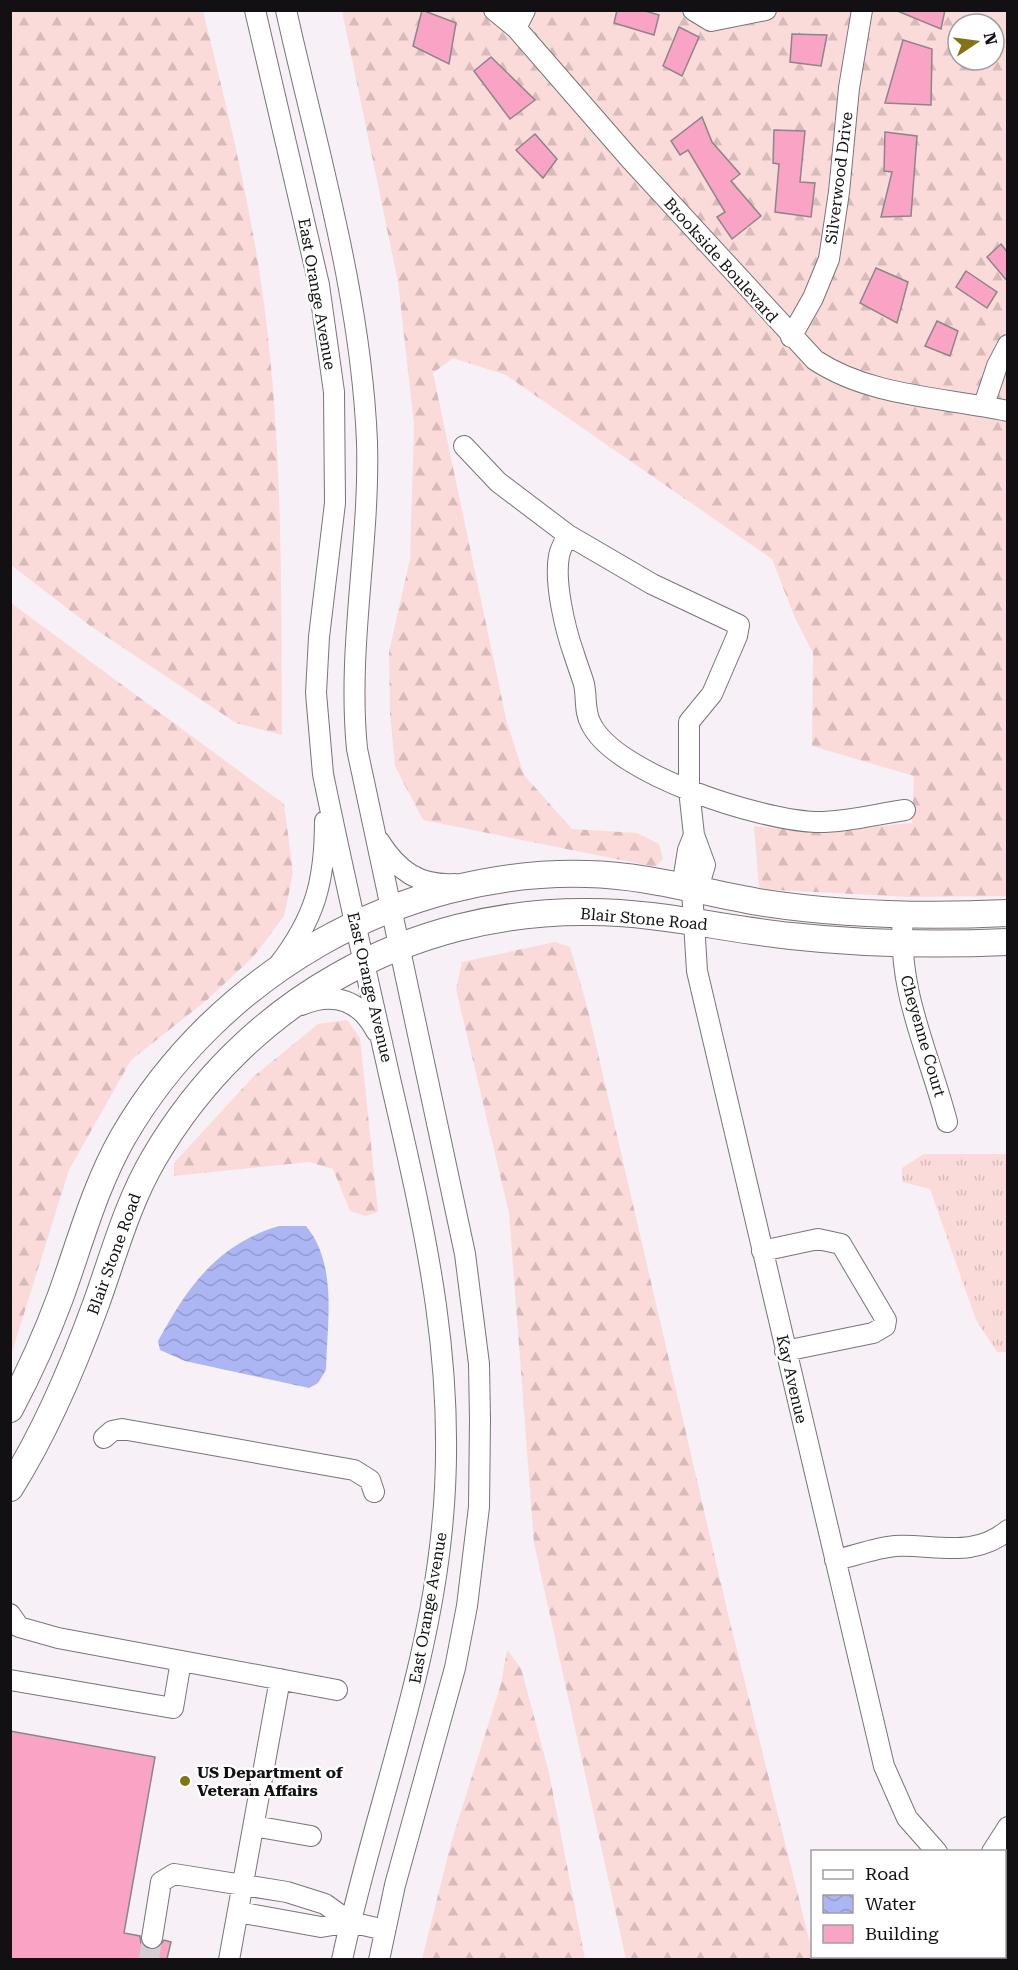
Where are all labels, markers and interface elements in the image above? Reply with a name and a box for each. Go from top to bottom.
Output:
north arrow [946,12,1006,72]
text: N [979,31,1001,47]
street label: Silverwood Drive [821,110,857,245]
street label: Brookside Boulevard [660,194,782,326]
street label: East Orange Avenue [294,217,340,371]
street label: Blair Stone Road [579,904,709,934]
street label: East Orange Avenue [343,910,397,1064]
street label: Cheyenne Court [897,973,950,1099]
street label: Blair Stone Road [83,1191,145,1317]
street label: Kay Avenue [773,1333,811,1425]
street label: East Orange Avenue [405,1531,451,1685]
place label: US Department of Veteran Affairs [197,1763,344,1800]
marker: US Department of Veteran Affairs [178,1774,192,1788]
legend [811,1850,1006,1958]
text: Road [865,1863,910,1884]
text: Water [865,1893,916,1914]
text: Building [865,1923,939,1944]

